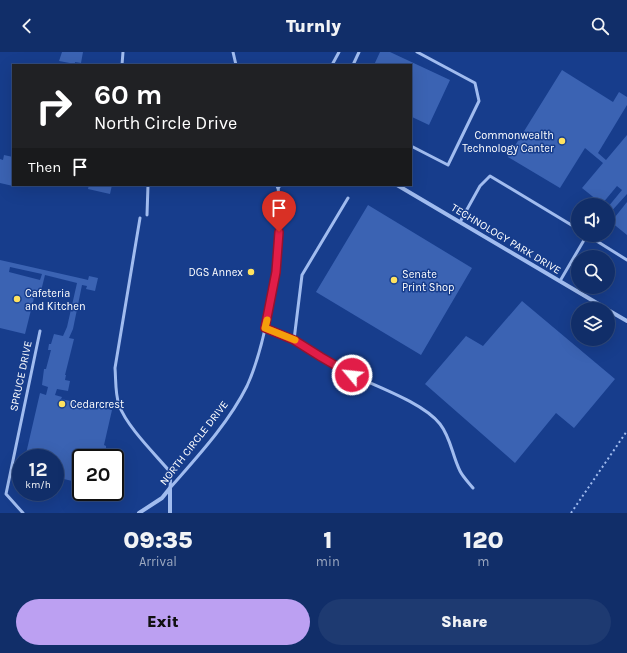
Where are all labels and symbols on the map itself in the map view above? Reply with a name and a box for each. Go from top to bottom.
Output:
place label: Commonwealth Technology Canter [462,129,554,155]
marker: Commonwealth Technology Canter [557,136,567,146]
pin [262,191,296,232]
street label: TECHNOLOGY PARK DRIVE [449,201,563,277]
place label: DGS Annex [189,266,243,279]
marker: DGS Annex [246,267,256,277]
place label: Senate Print Shop [402,268,454,294]
marker: Senate Print Shop [389,275,399,285]
place label: Cafeteria and Kitchen [25,287,86,313]
marker: Cafeteria and Kitchen [12,294,22,304]
street label: SPRUCE DRIVE [7,340,35,412]
position arrow [331,354,373,396]
place label: Cedarcrest [70,398,124,411]
street label: NORTH CIRCLE DRIVE [157,398,231,488]
marker: Cedarcrest [57,399,67,409]
speed limit sign: 20 [72,449,124,501]

